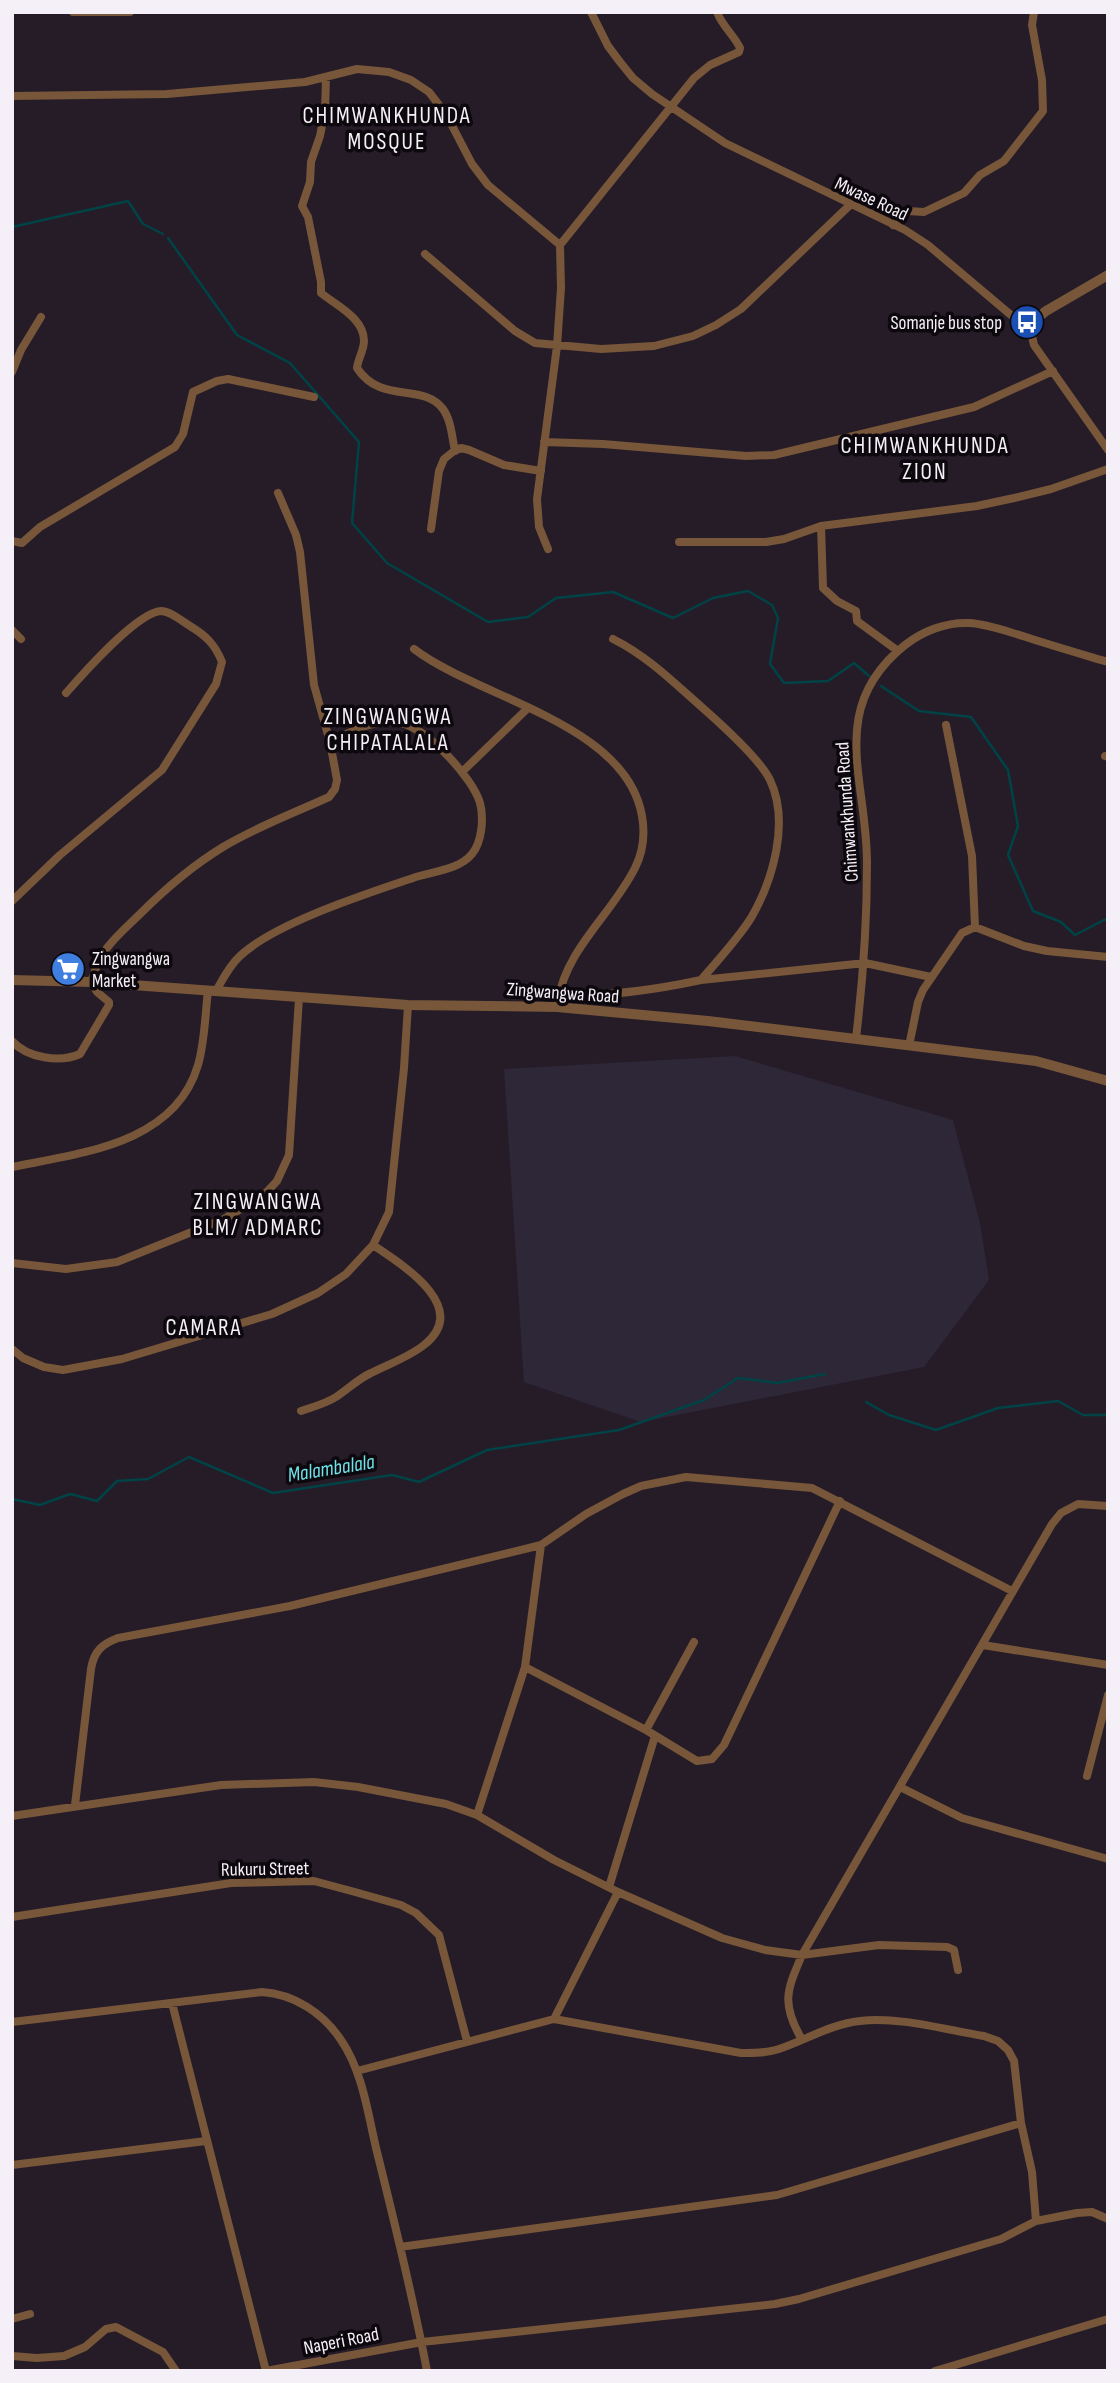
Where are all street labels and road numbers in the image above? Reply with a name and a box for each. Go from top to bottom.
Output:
street label: Mwase Road [831,172,912,226]
street label: Chimwankhunda Road [831,741,864,883]
street label: Zingwangwa Road [506,978,620,1009]
street label: Rukuru Street [221,1857,310,1882]
street label: Naperi Road [302,2323,381,2360]

